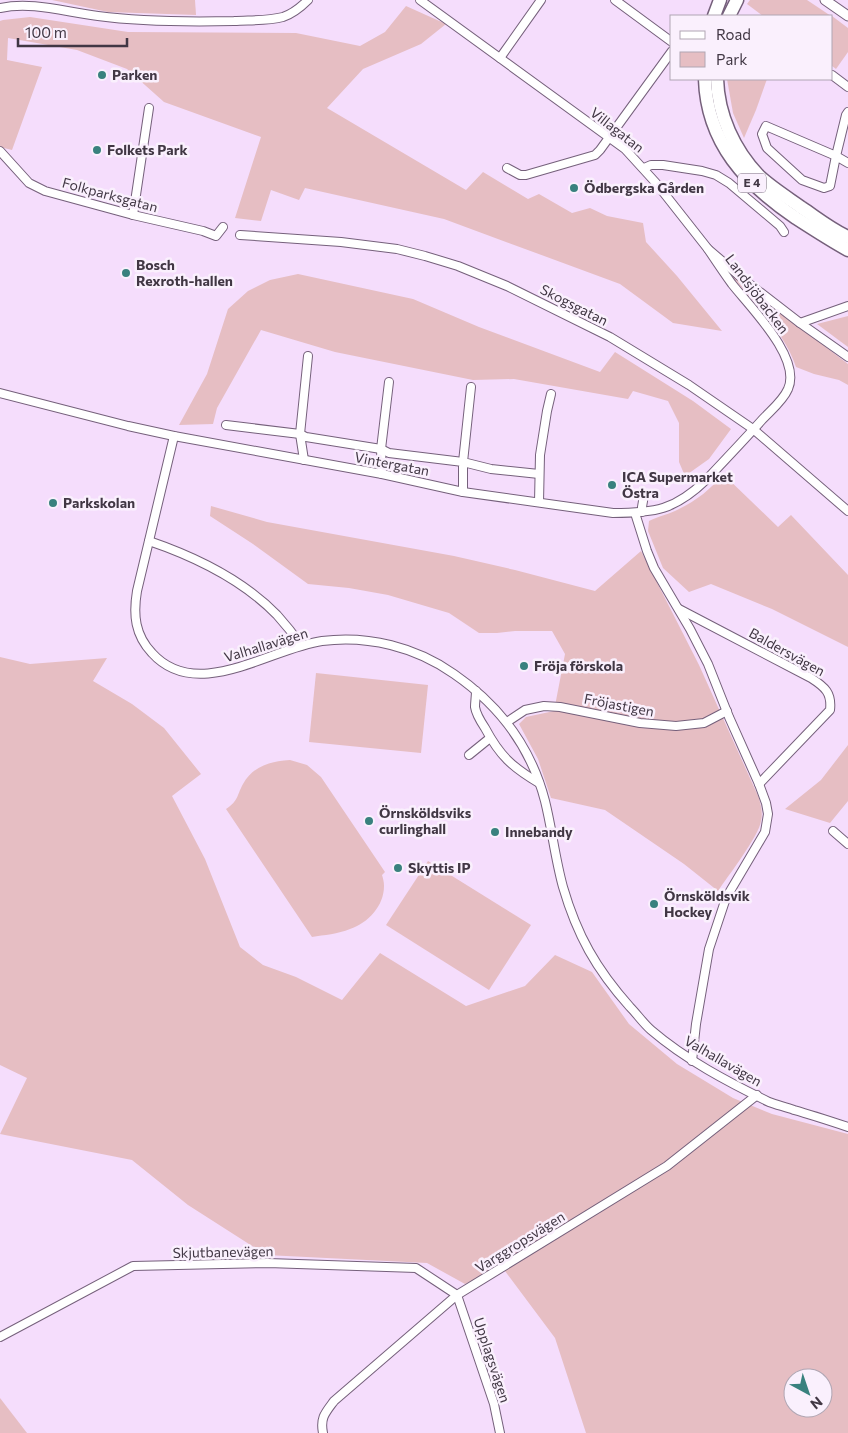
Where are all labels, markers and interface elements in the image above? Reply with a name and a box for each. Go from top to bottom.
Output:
scale bar [18,15,126,47]
legend [670,15,833,80]
text: 100 m [25,23,67,41]
text: Road [716,25,751,43]
text: Park [716,50,747,68]
place label: Parken [112,66,157,83]
marker: Parken [96,69,108,81]
street label: Villagatan [587,103,648,156]
place label: Folkets Park [107,141,187,158]
marker: Folkets Park [91,144,103,156]
street label: Folkparksgatan [60,174,160,215]
road number: E 4 [738,174,766,192]
place label: Ödbergska Gården [584,179,704,196]
marker: Ödbergska Gården [568,182,580,194]
street label: Landsjöbacken [722,251,793,337]
place label: Bosch Rexroth-hallen [136,256,233,289]
marker: Bosch Rexroth-hallen [120,267,132,279]
street label: Skogsgatan [538,280,611,329]
street label: Vintergatan [353,448,431,479]
place label: ICA Supermarket Östra [622,468,733,501]
marker: ICA Supermarket Östra [606,479,618,491]
place label: Parkskolan [63,494,135,511]
marker: Parkskolan [47,497,59,509]
street label: Valhallavägen [222,624,310,665]
street label: Baldersvägen [746,624,828,679]
place label: Fröja förskola [534,657,623,674]
marker: Fröja förskola [518,660,530,672]
street label: Fröjastigen [583,689,656,720]
place label: Örnsköldsviks curlinghall [379,804,472,837]
marker: Örnsköldsviks curlinghall [363,815,375,827]
place label: Innebandy [505,823,573,840]
marker: Innebandy [489,826,501,838]
place label: Skyttis IP [408,859,471,876]
marker: Skyttis IP [392,862,404,874]
place label: Örnsköldsvik Hockey [664,887,750,920]
marker: Örnsköldsvik Hockey [648,898,660,910]
street label: Valhallavägen [682,1032,765,1090]
street label: Varggropsvägen [472,1207,568,1276]
street label: Skjutbanevägen [172,1242,274,1261]
street label: Upplagsvägen [471,1315,514,1405]
north arrow [783,1368,833,1418]
text: N [807,1393,826,1413]

